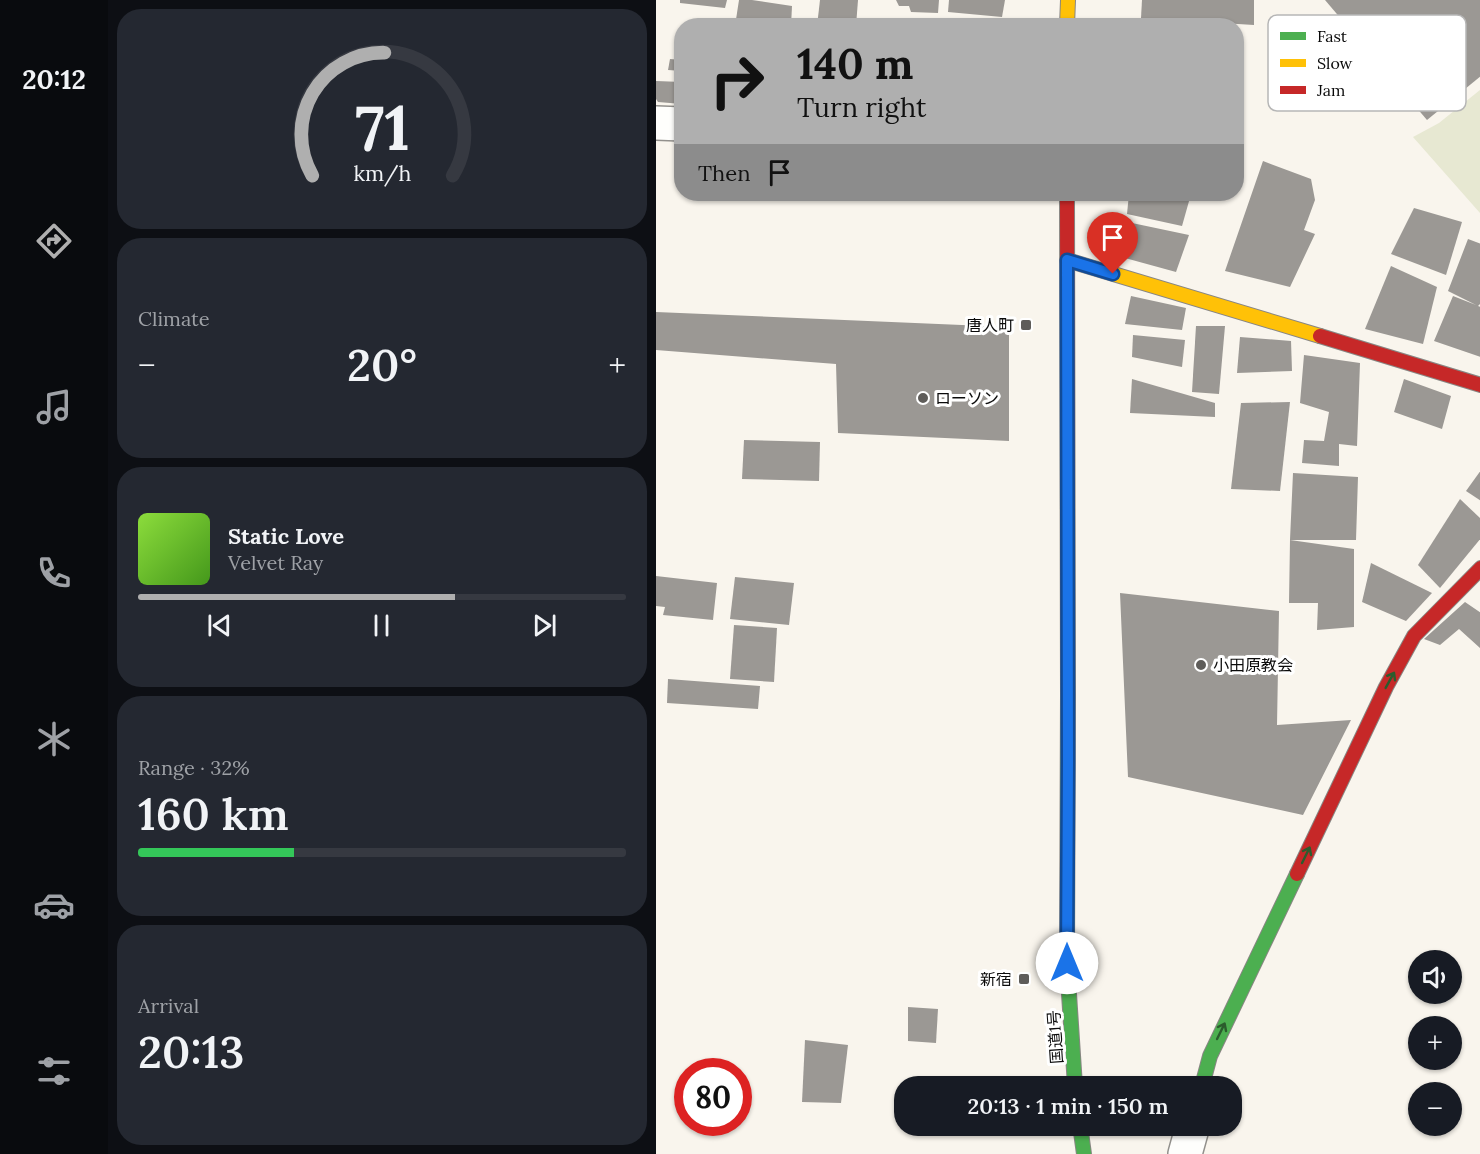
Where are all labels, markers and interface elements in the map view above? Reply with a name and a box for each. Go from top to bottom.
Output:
legend [1268,15,1466,111]
text: Fast [1317,26,1348,46]
text: 140 m [797,37,913,91]
icon: right [698,42,776,120]
text: Slow [1317,53,1353,73]
text: 20:12 [22,62,86,96]
text: Jam [1316,80,1345,100]
text: 71 [355,87,409,167]
text: Turn right [797,90,926,124]
icon: arrive [763,156,796,189]
text: km/h [353,159,411,187]
text: Then [698,159,751,187]
pin [1087,212,1138,274]
icon: directions [33,220,75,262]
icon: arrive [1096,221,1129,254]
text: Climate [138,306,210,331]
place label: 唐人町 [966,315,1014,335]
marker: 唐人町 [1019,318,1033,332]
text: 20° [347,336,417,393]
text: − [138,344,156,386]
text: + [608,344,626,386]
icon: music [33,386,75,428]
place label: ローソン [935,388,999,408]
marker: ローソン [916,391,930,405]
text: Static Love [228,522,344,550]
text: Velvet Ray [228,550,323,575]
icon: phone [33,552,75,594]
icon: previous [203,609,236,642]
icon: pause [365,609,398,642]
icon: next [528,609,561,642]
place label: 小田原教会 [1213,655,1293,675]
marker: 小田原教会 [1194,658,1208,672]
one-way arrow [1385,671,1396,689]
icon: climate [33,718,75,760]
text: Range · 32% [138,755,250,780]
text: 160 km [138,785,289,842]
one-way arrow [1300,847,1312,865]
icon: car [33,884,75,926]
position arrow [1035,931,1099,995]
map controls [1408,950,1462,1136]
button: sound [1408,950,1462,1004]
place label: 新宿 [980,969,1012,989]
marker: 新宿 [1017,972,1031,986]
text: Arrival [138,993,199,1018]
street label: 国道1号 [1043,1009,1067,1065]
button: + [1408,1016,1462,1070]
text: 20:13 [138,1023,244,1080]
one-way arrow [1216,1023,1228,1041]
icon: filters [33,1050,75,1092]
speed limit sign: 80 [674,1058,752,1136]
button: − [1408,1082,1462,1136]
text: 20:13 · 1 min · 150 m [968,1092,1168,1120]

